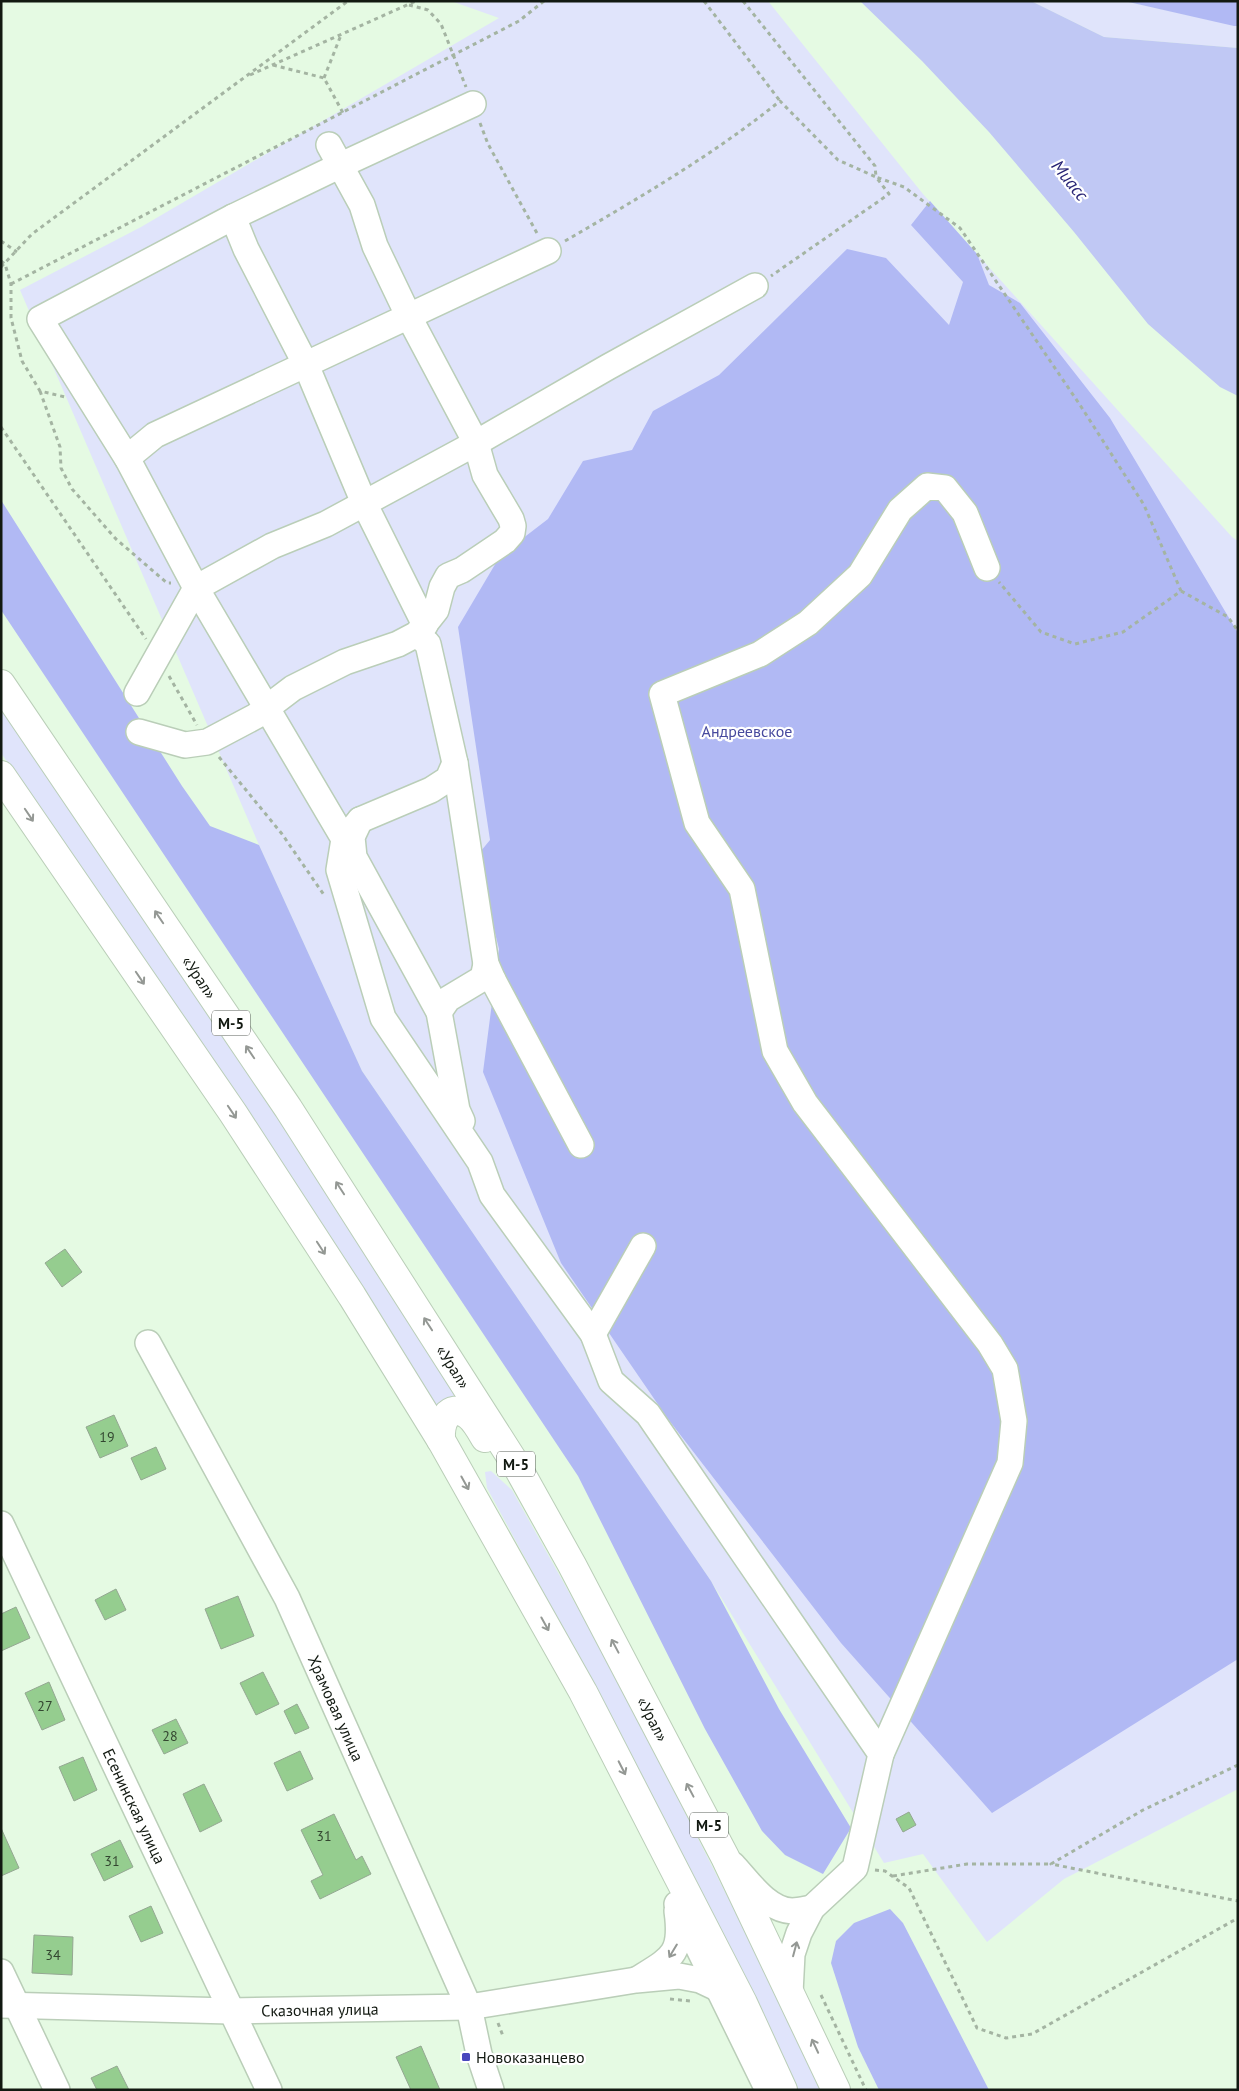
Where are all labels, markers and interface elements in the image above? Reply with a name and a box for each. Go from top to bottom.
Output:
water label: Миасс [1047,155,1094,206]
park label: Андреевское [702,721,792,741]
one-way arrow [24,808,34,822]
one-way arrow [154,911,164,925]
street label: «Урал» [178,952,221,1003]
one-way arrow [135,971,145,985]
road number: М-5 [212,1010,250,1036]
one-way arrow [245,1045,255,1059]
one-way arrow [227,1105,237,1119]
one-way arrow [334,1181,344,1195]
one-way arrow [316,1241,326,1255]
one-way arrow [422,1318,432,1332]
street label: «Урал» [432,1341,475,1393]
house number: 19 [99,1428,115,1446]
road number: М-5 [497,1452,535,1476]
one-way arrow [461,1475,471,1489]
one-way arrow [540,1617,550,1632]
one-way arrow [610,1638,620,1653]
street label: Храмовая улица [304,1652,368,1764]
street label: «Урал» [633,1693,673,1745]
house number: 27 [37,1697,53,1715]
house number: 28 [162,1727,178,1745]
street label: Есенинская улица [99,1745,170,1867]
one-way arrow [617,1760,627,1775]
one-way arrow [685,1782,695,1797]
road number: М-5 [690,1812,728,1838]
house number: 31 [316,1827,332,1845]
house number: 31 [104,1852,120,1870]
one-way arrow [790,1941,800,1957]
one-way arrow [668,1943,678,1957]
house number: 34 [45,1946,61,1964]
street label: Сказочная улица [261,1999,379,2020]
one-way arrow [810,2039,819,2054]
place label: Новоказанцево [476,2047,585,2067]
marker: Новоказанцево [460,2051,472,2063]

